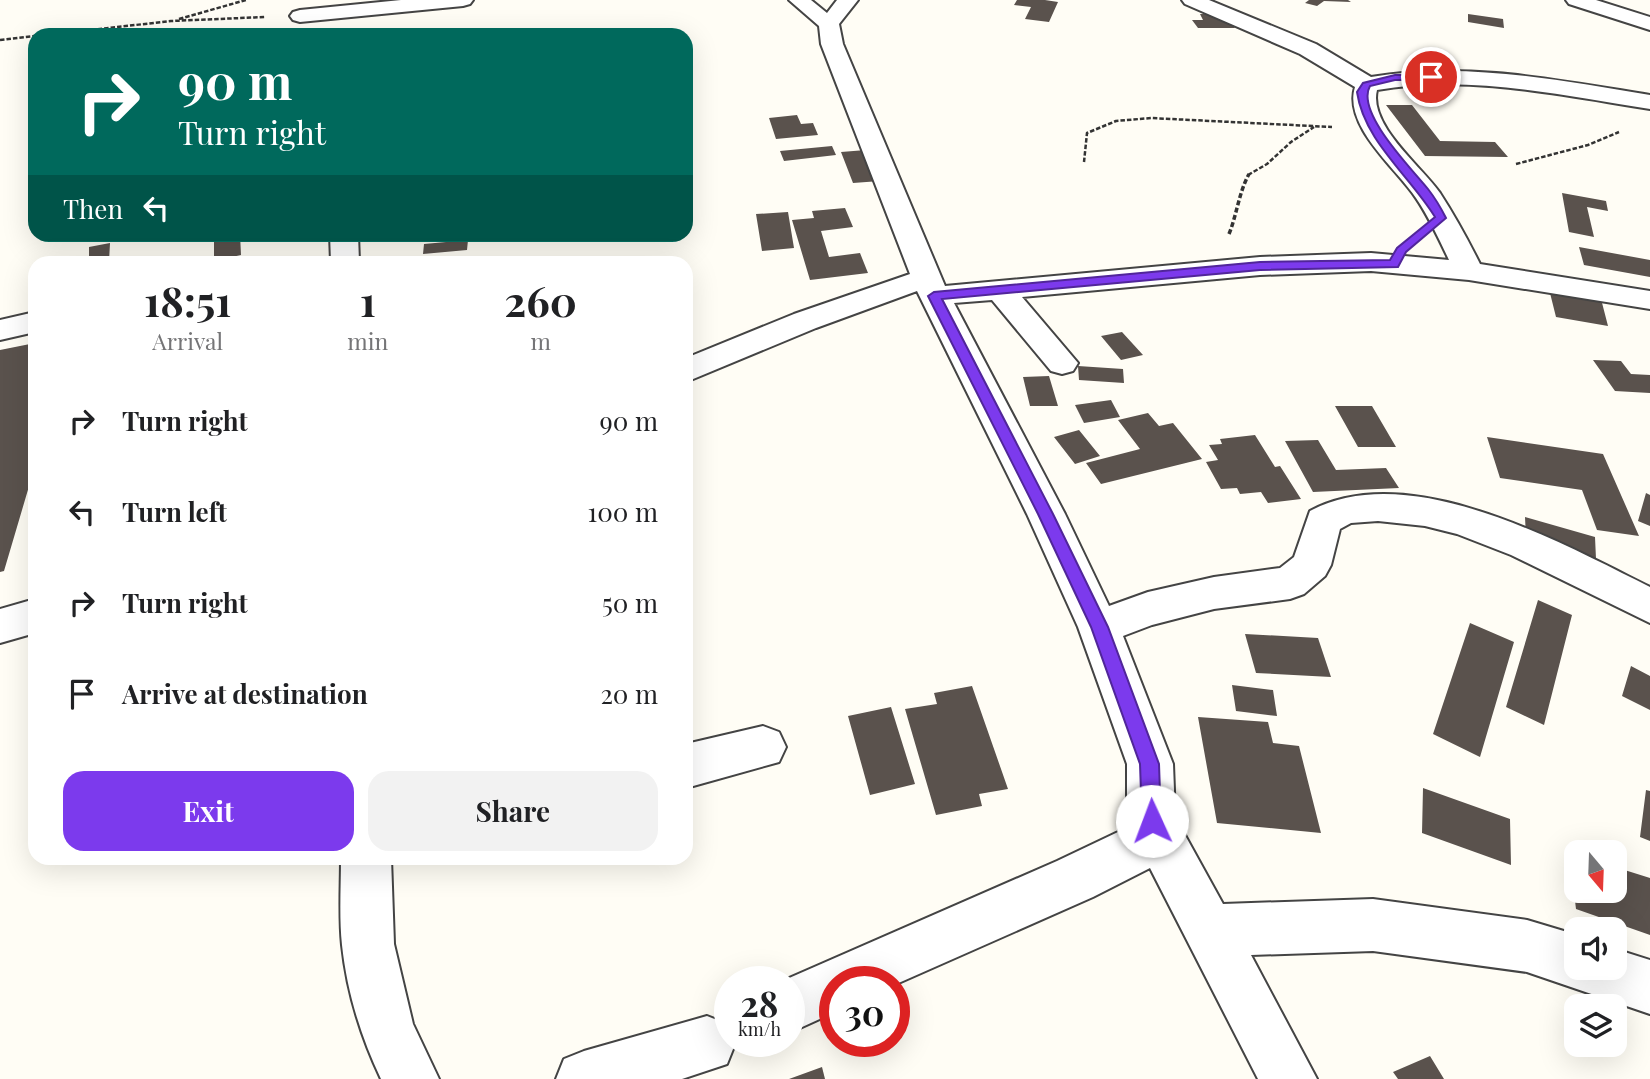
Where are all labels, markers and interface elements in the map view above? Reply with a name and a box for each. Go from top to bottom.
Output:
text: 90 m [178,47,292,112]
pin [1401,47,1461,107]
icon: right [63,56,154,147]
icon: arrive [1412,58,1450,96]
text: Turn right [178,110,326,153]
icon: left [137,189,175,227]
text: Then [63,191,123,226]
text: 18:51 [144,272,231,328]
text: 1 [360,272,376,328]
text: 260 [504,272,577,328]
text: Arrival [152,325,223,356]
text: min [347,325,388,356]
text: m [530,325,551,356]
icon: right [63,402,101,440]
text: Turn right [122,403,248,438]
text: 90 m [600,403,658,438]
icon: left [63,493,101,531]
text: Turn left [122,494,227,529]
text: 100 m [588,494,658,529]
icon: right [63,584,101,622]
text: Turn right [122,585,248,620]
text: 50 m [602,585,658,620]
icon: arrive [63,675,101,713]
text: Arrive at destination [122,676,368,711]
text: 20 m [600,676,658,711]
button: Exit [63,771,354,851]
button: Share [368,771,658,851]
position arrow [1115,784,1189,858]
north arrow [1564,840,1628,903]
map controls [1564,840,1627,1057]
button: sound [1564,917,1627,980]
speed limit sign: 30 [819,966,910,1057]
text: 28 [741,979,778,1026]
button: layers [1564,994,1627,1057]
text: km/h [738,1017,781,1041]

